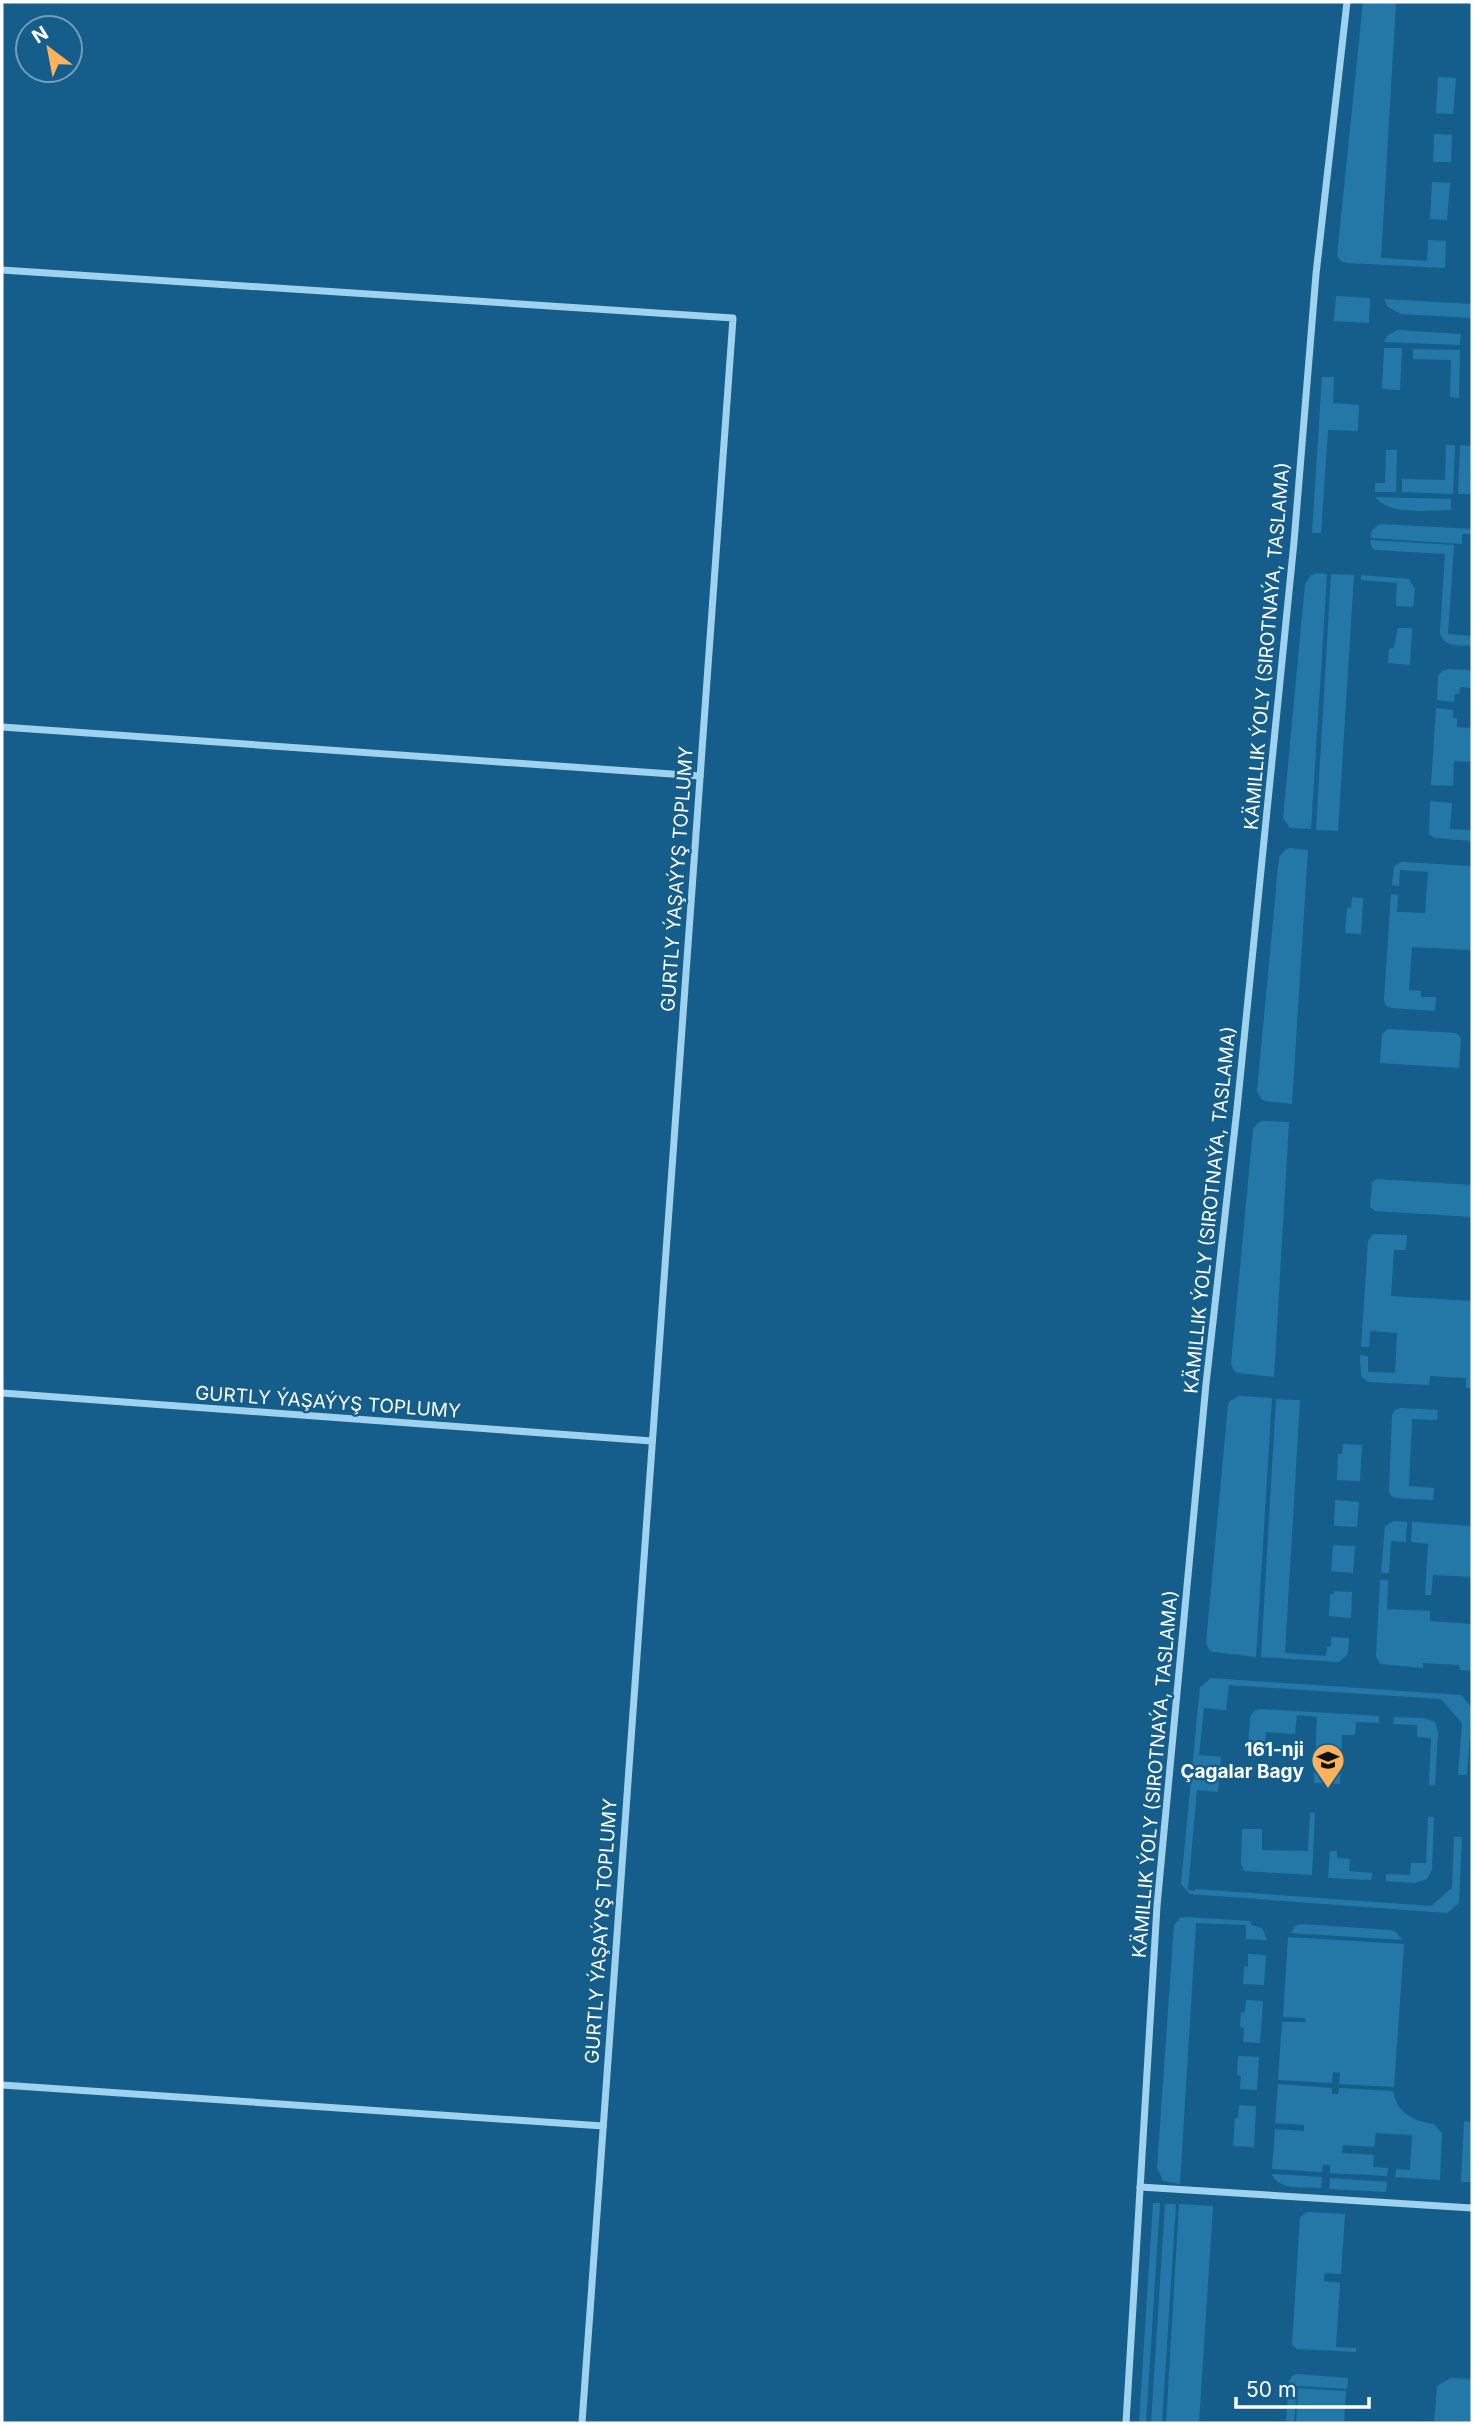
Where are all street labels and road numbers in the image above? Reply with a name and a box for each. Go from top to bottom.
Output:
street label: KÄMILLIK ÝOLY (SIROTNAÝA, TASLAMA) [1238,461,1295,831]
street label: GURTLY ÝAŞAÝYŞ TOPLUMY [655,745,698,1013]
street label: KÄMILLIK ÝOLY (SIROTNAÝA, TASLAMA) [1178,1025,1241,1395]
street label: GURTLY ÝAŞAÝYŞ TOPLUMY [194,1380,462,1423]
street label: KÄMILLIK ÝOLY (SIROTNAÝA, TASLAMA) [1126,1589,1183,1959]
street label: GURTLY ÝAŞAÝYŞ TOPLUMY [579,1797,622,2065]

